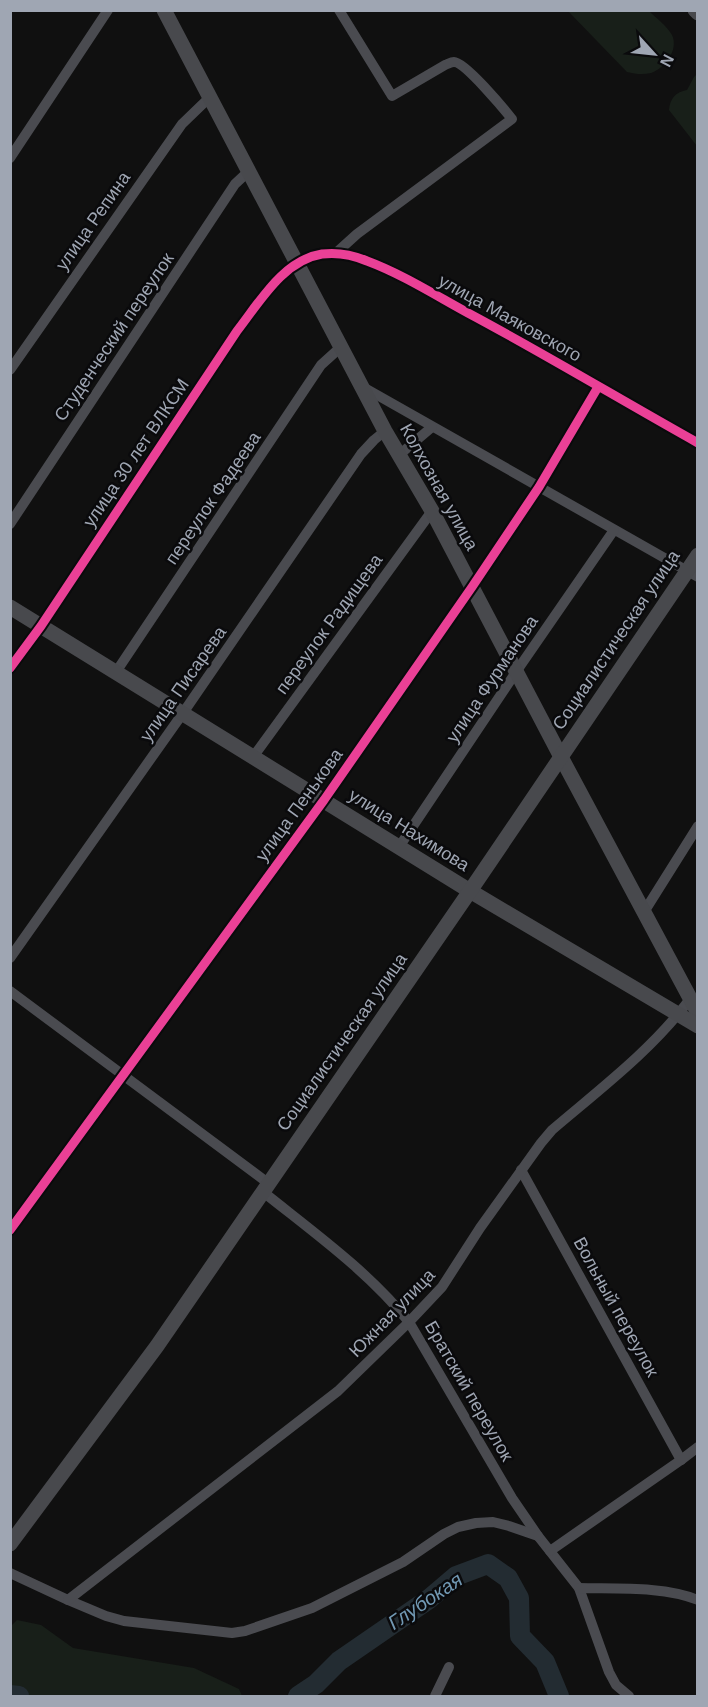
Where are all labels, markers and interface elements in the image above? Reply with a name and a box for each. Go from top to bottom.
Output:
north arrow [624,24,684,84]
text: N [657,52,677,70]
street label: улица Репина [52,167,135,274]
street label: Студенческий переулок [50,249,178,425]
street label: улица Маяковского [435,270,585,366]
street label: улица 30 лет ВЛКСМ [79,375,193,531]
street label: Колхозная улица [396,420,483,555]
street label: переулок Фадеева [161,427,265,568]
street label: Социалистическая улица [548,546,684,734]
street label: переулок Радищева [272,549,387,698]
street label: улица Фурманова [442,611,542,746]
street label: улица Писарева [136,622,231,745]
street label: улица Пенькова [251,744,347,865]
street label: улица Нахимова [345,785,474,876]
street label: Социалистическая улица [273,949,412,1135]
street label: Вольный переулок [569,1234,663,1380]
street label: Южная улица [345,1264,440,1361]
street label: Братский переулок [421,1317,517,1465]
water label: Глубокая [384,1568,467,1634]

